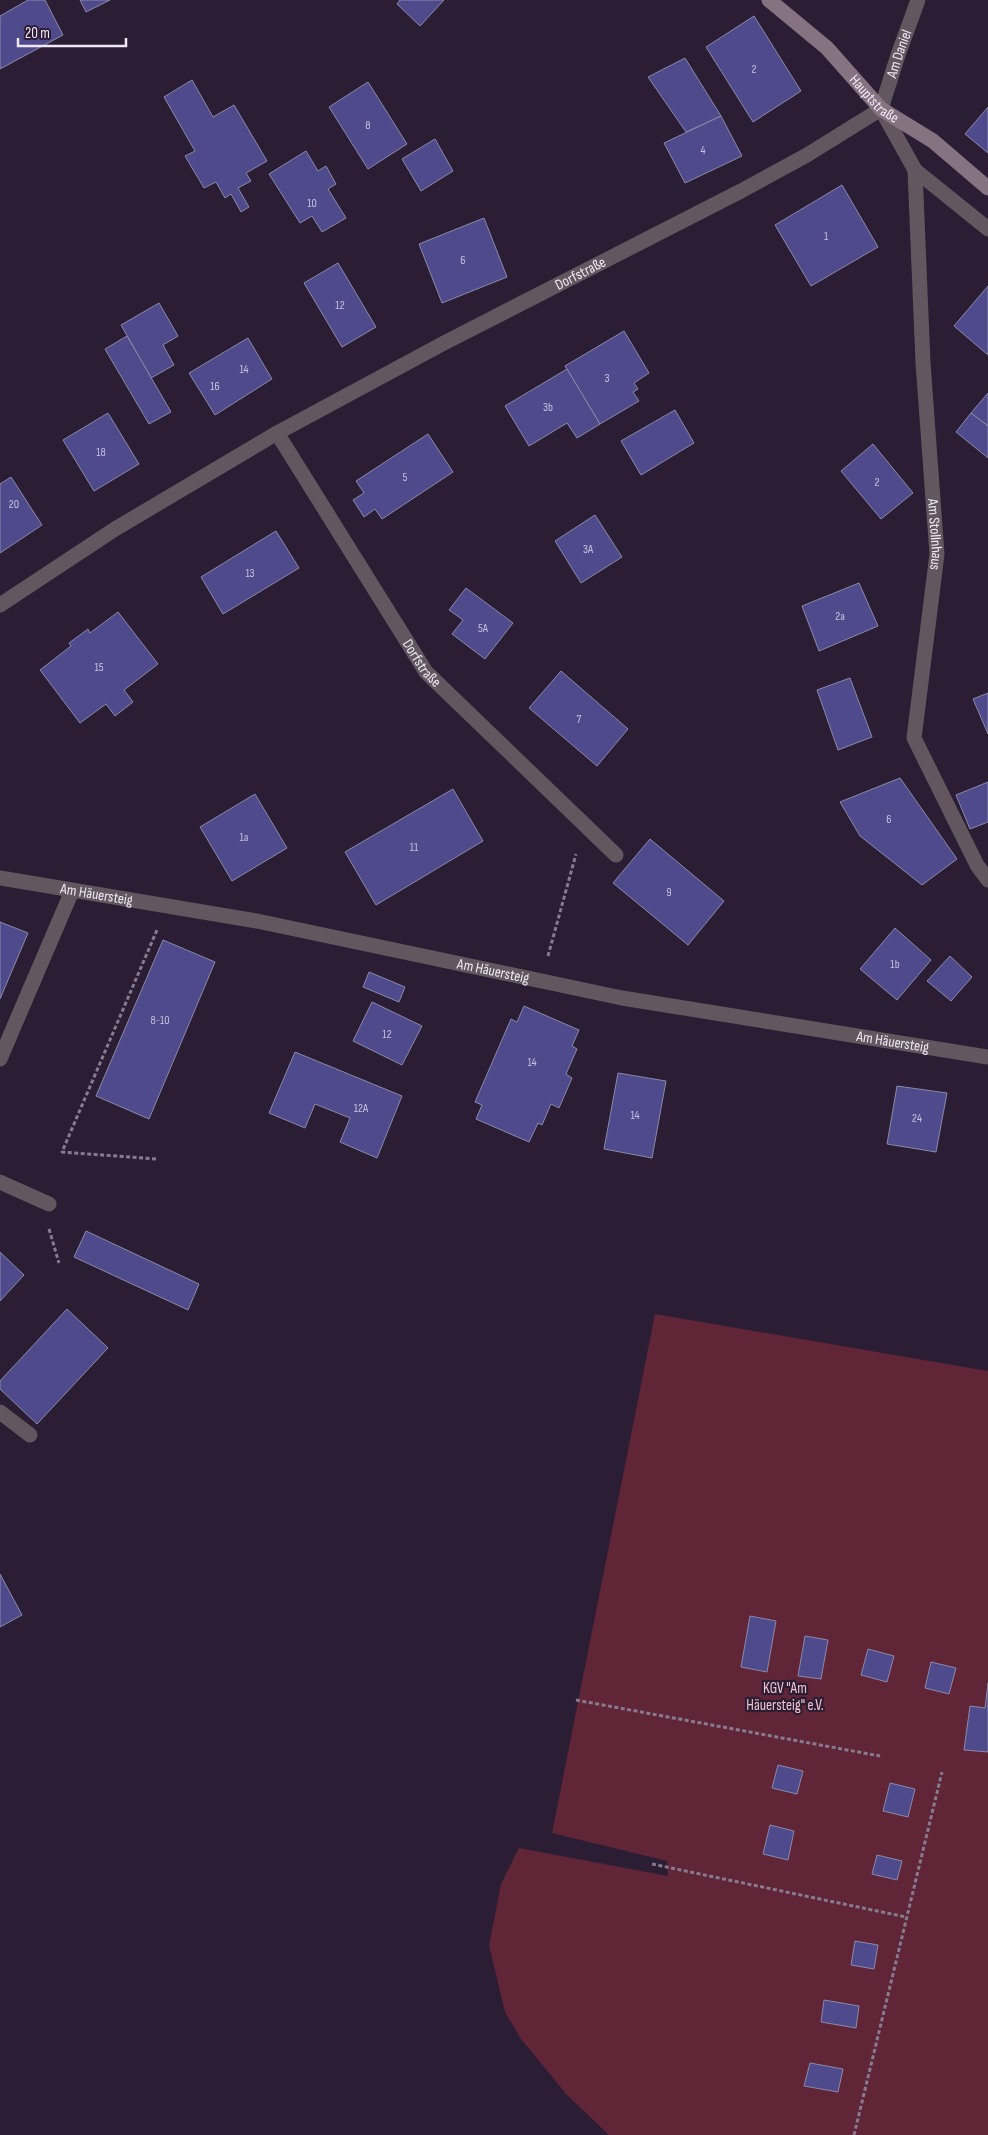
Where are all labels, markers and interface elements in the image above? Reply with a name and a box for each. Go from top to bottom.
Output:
scale bar [18,15,125,47]
text: 20 m [25,24,50,43]
street label: Am Daniel [882,27,916,81]
house number: 2 [752,62,757,77]
street label: Hauptstraße [845,70,903,127]
house number: 8 [365,118,371,133]
house number: 4 [700,143,706,158]
house number: 10 [307,196,317,211]
house number: 1 [824,229,829,244]
street label: Dorfstraße [552,252,609,294]
house number: 6 [460,253,466,268]
house number: 12 [335,298,345,313]
house number: 14 [239,362,249,377]
house number: 3 [604,371,610,386]
house number: 16 [210,379,220,394]
house number: 3b [543,400,553,415]
house number: 18 [96,445,106,460]
house number: 5 [403,470,408,485]
house number: 2 [875,475,880,490]
house number: 20 [9,497,19,512]
street label: Am Stollnhaus [923,497,947,571]
house number: 3A [583,542,594,557]
house number: 13 [245,566,255,581]
house number: 2a [835,609,845,624]
house number: 5A [478,621,489,636]
street label: Dorfstraße [398,636,445,691]
house number: 15 [94,660,104,675]
house number: 7 [577,712,582,727]
house number: 6 [886,812,892,827]
house number: 1a [240,830,249,845]
house number: 11 [410,840,419,855]
street label: Am Häuersteig [58,879,134,910]
house number: 9 [666,885,672,900]
street label: Am Häuersteig [454,954,531,988]
house number: 1b [890,957,900,972]
house number: 8-10 [150,1013,170,1028]
street label: Am Häuersteig [854,1026,931,1057]
house number: 12 [382,1027,392,1042]
house number: 14 [527,1055,537,1070]
house number: 12A [354,1101,369,1116]
house number: 14 [630,1108,640,1123]
house number: 24 [912,1111,922,1126]
park label: KGV "Am Häuersteig" e.V. [746,1679,824,1715]

